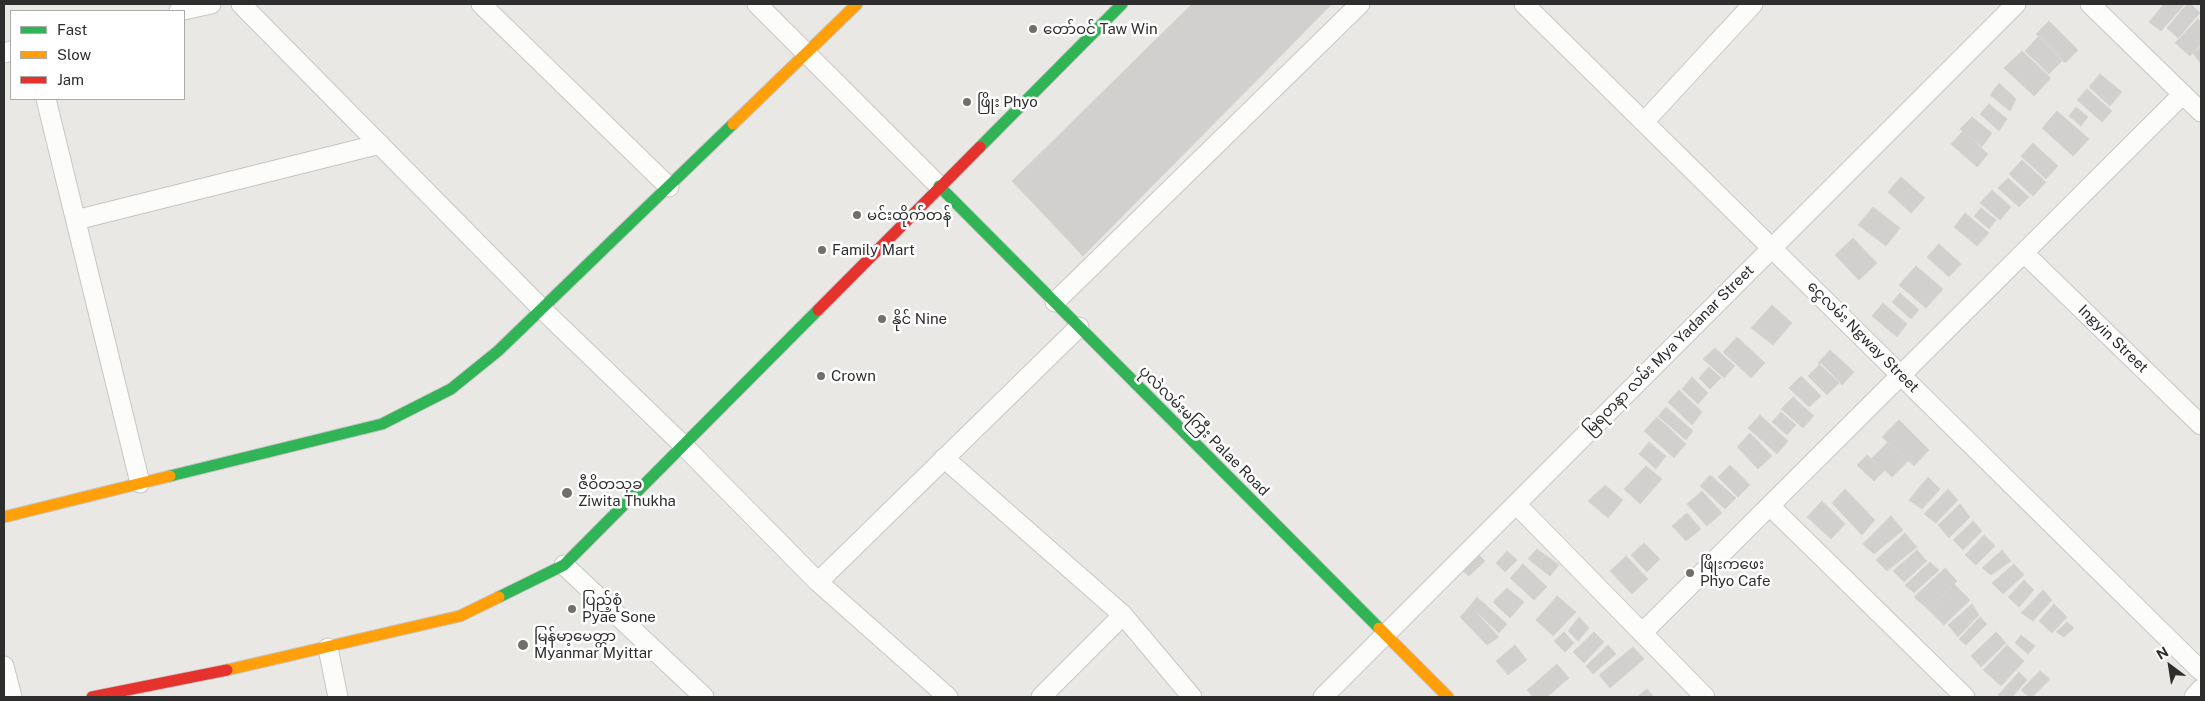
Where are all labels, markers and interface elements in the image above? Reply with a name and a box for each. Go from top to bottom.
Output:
legend [10,10,185,100]
place label: တော်ဝင် Taw Win [1043,20,1158,38]
text: Fast [57,21,87,38]
marker: တော်ဝင် Taw Win [1027,23,1039,35]
text: Slow [57,46,91,63]
text: Jam [57,71,84,88]
place label: ဖြိုး Phyo [977,93,1038,111]
marker: ဖြိုး Phyo [961,96,973,108]
place label: မင်းထိုက်တန် [867,206,951,224]
marker: မင်းထိုက်တန် [851,209,863,221]
place label: Family Mart [832,241,915,259]
marker: Family Mart [816,244,828,256]
street label: မြရတနာ လမ်း Mya Yadanar Street [1580,261,1758,439]
street label: ငွေလမ်း Ngway Street [1803,277,1923,397]
street label: Ingyin Street [2074,301,2152,377]
place label: နိုင် Nine [892,310,947,328]
marker: နိုင် Nine [876,313,888,325]
street label: ပုလဲလမ်းမကြီး Palae Road [1135,362,1273,500]
place label: Crown [831,367,876,385]
marker: Crown [815,370,827,382]
place label: ဇီဝိတသုခ Ziwita Thukha [578,475,676,510]
marker: ဇီဝိတသုခ Ziwita Thukha [560,486,574,500]
place label: ဖြိုးကဖေး Phyo Cafe [1700,555,1771,590]
marker: ဖြိုးကဖေး Phyo Cafe [1684,567,1696,579]
place label: ပြည့်စုံ Pyae Sone [582,591,656,626]
marker: ပြည့်စုံ Pyae Sone [566,603,578,615]
place label: မြန်မာ့မေတ္တာ Myanmar Myittar [534,627,653,662]
marker: မြန်မာ့မေတ္တာ Myanmar Myittar [516,638,530,652]
north arrow [2145,641,2195,691]
text: N [2153,643,2171,663]

